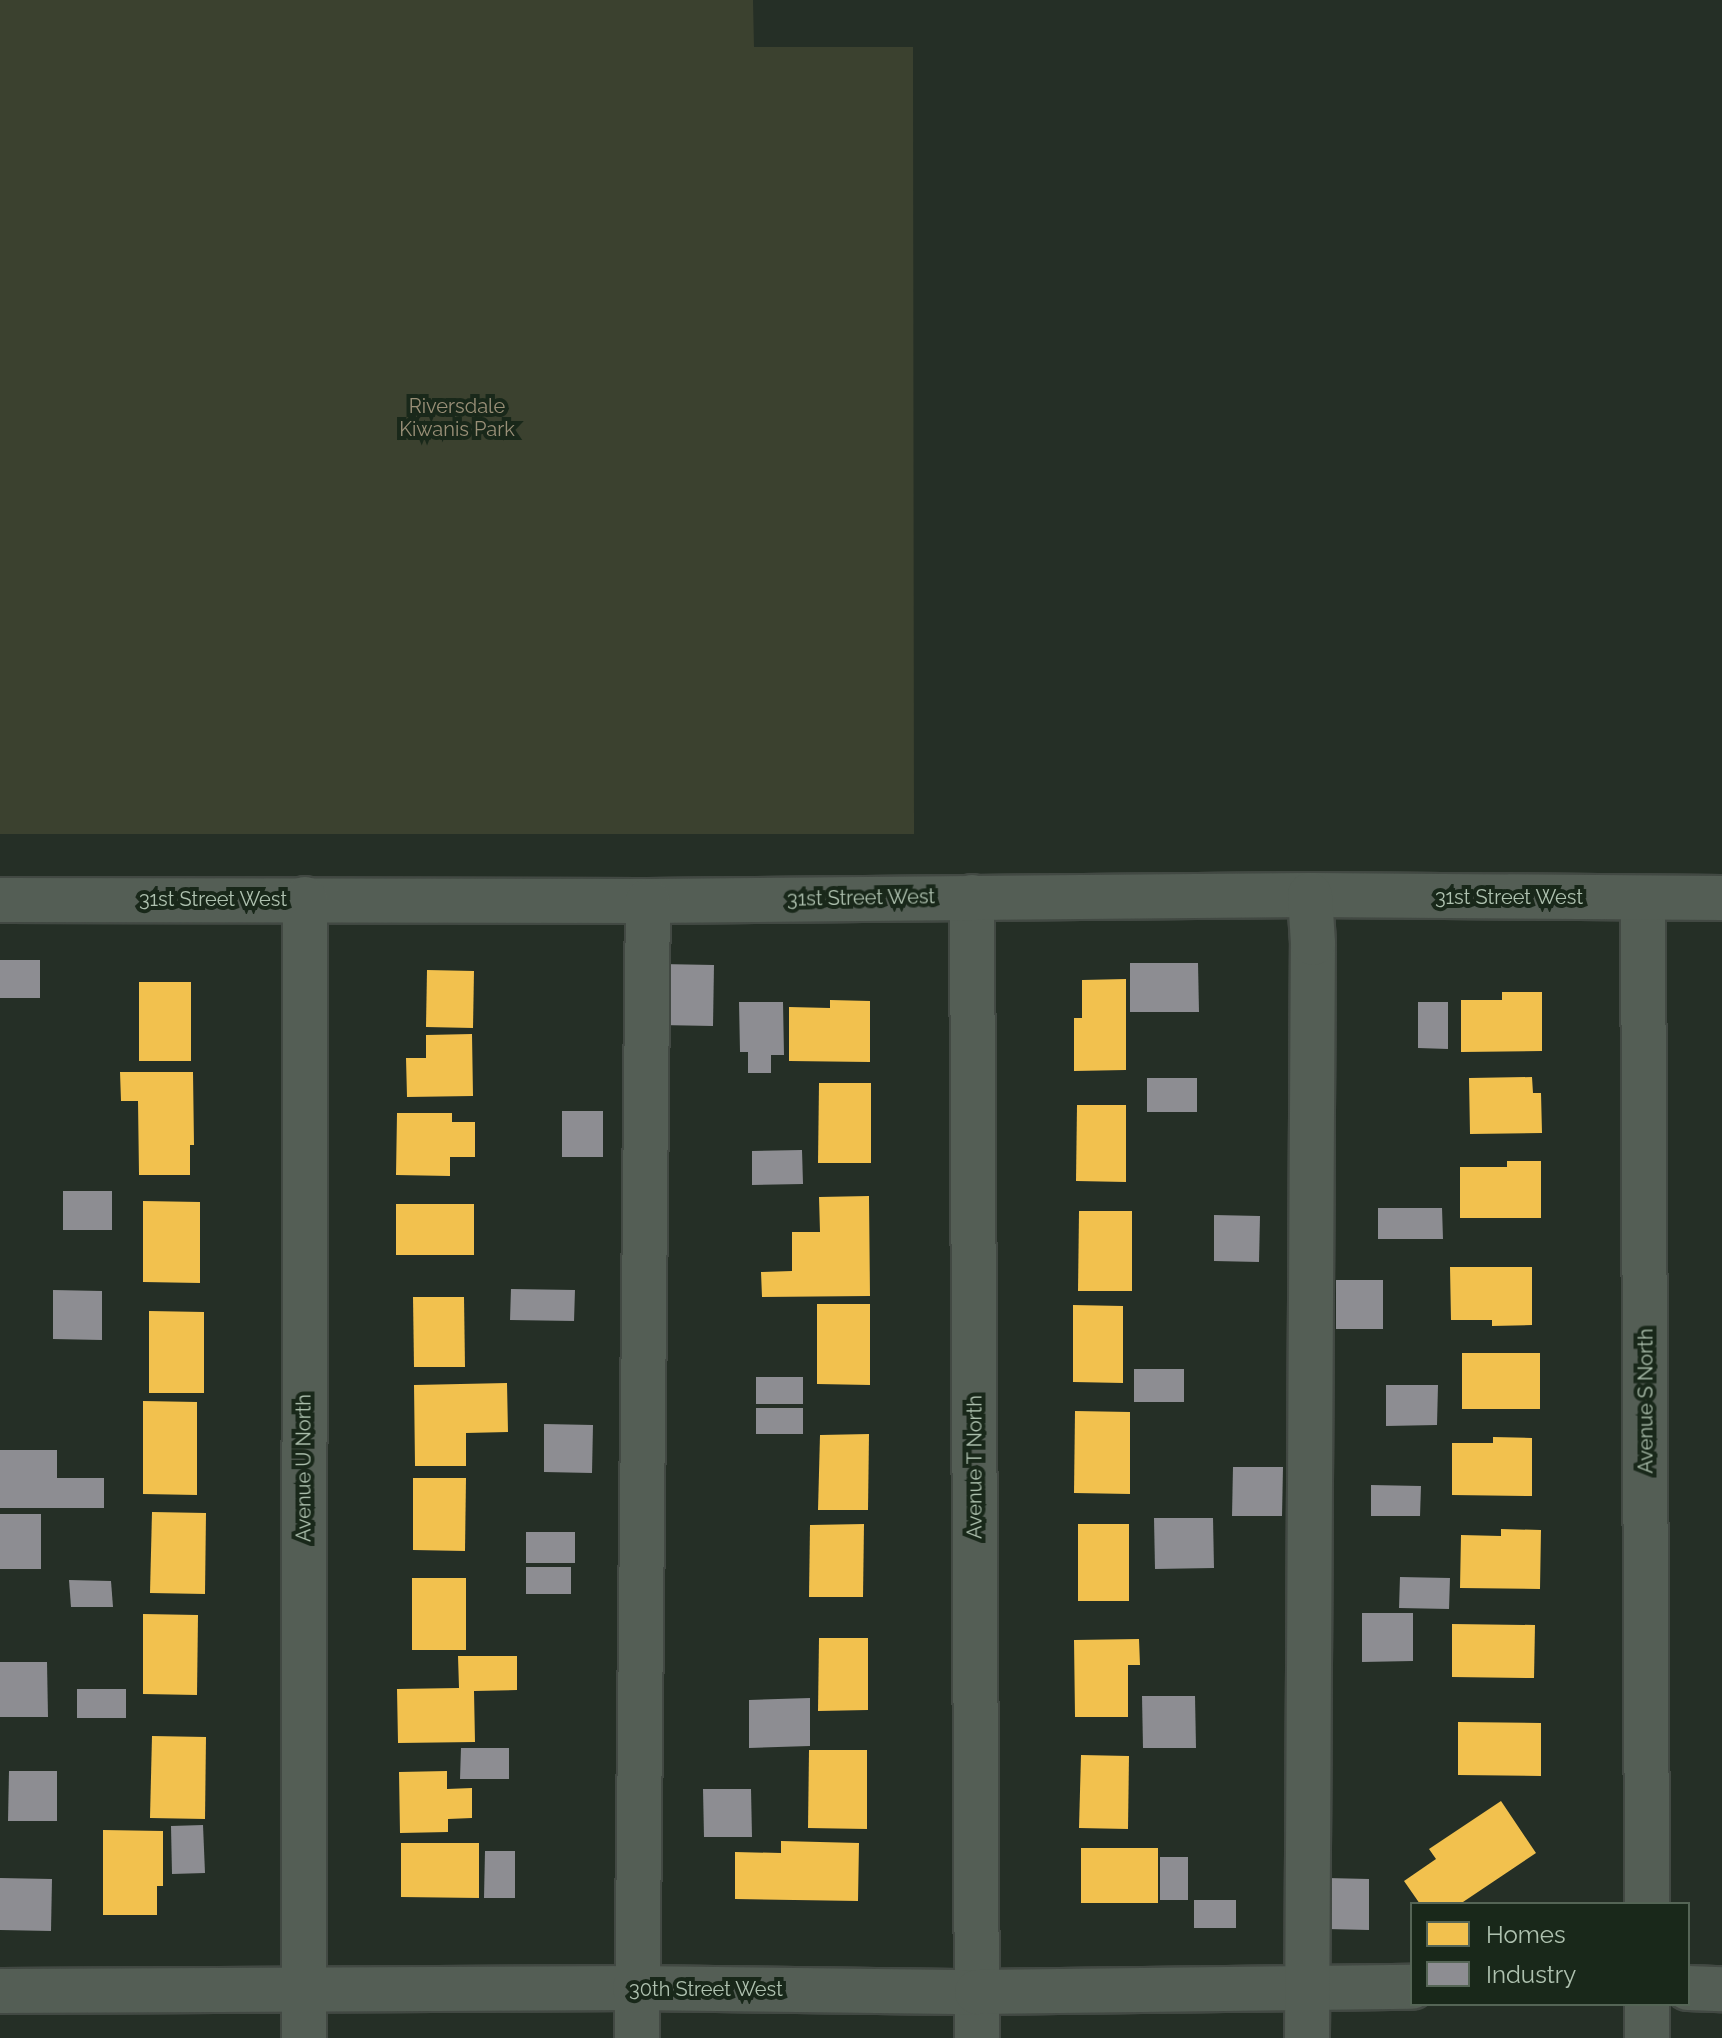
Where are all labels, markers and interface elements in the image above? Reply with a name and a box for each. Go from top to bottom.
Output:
park label: Riversdale Kiwanis Park [399,394,515,441]
street label: 31st Street West [786,885,936,911]
street label: 31st Street West [1435,885,1583,909]
street label: 31st Street West [139,887,287,911]
street label: Avenue S North [1634,1328,1658,1474]
street label: Avenue U North [292,1394,316,1542]
street label: Avenue T North [963,1394,987,1540]
legend [1410,1902,1690,2006]
text: Homes [1486,1920,1566,1949]
text: Industry [1486,1960,1576,1989]
street label: 30th Street West [629,1977,783,2001]

